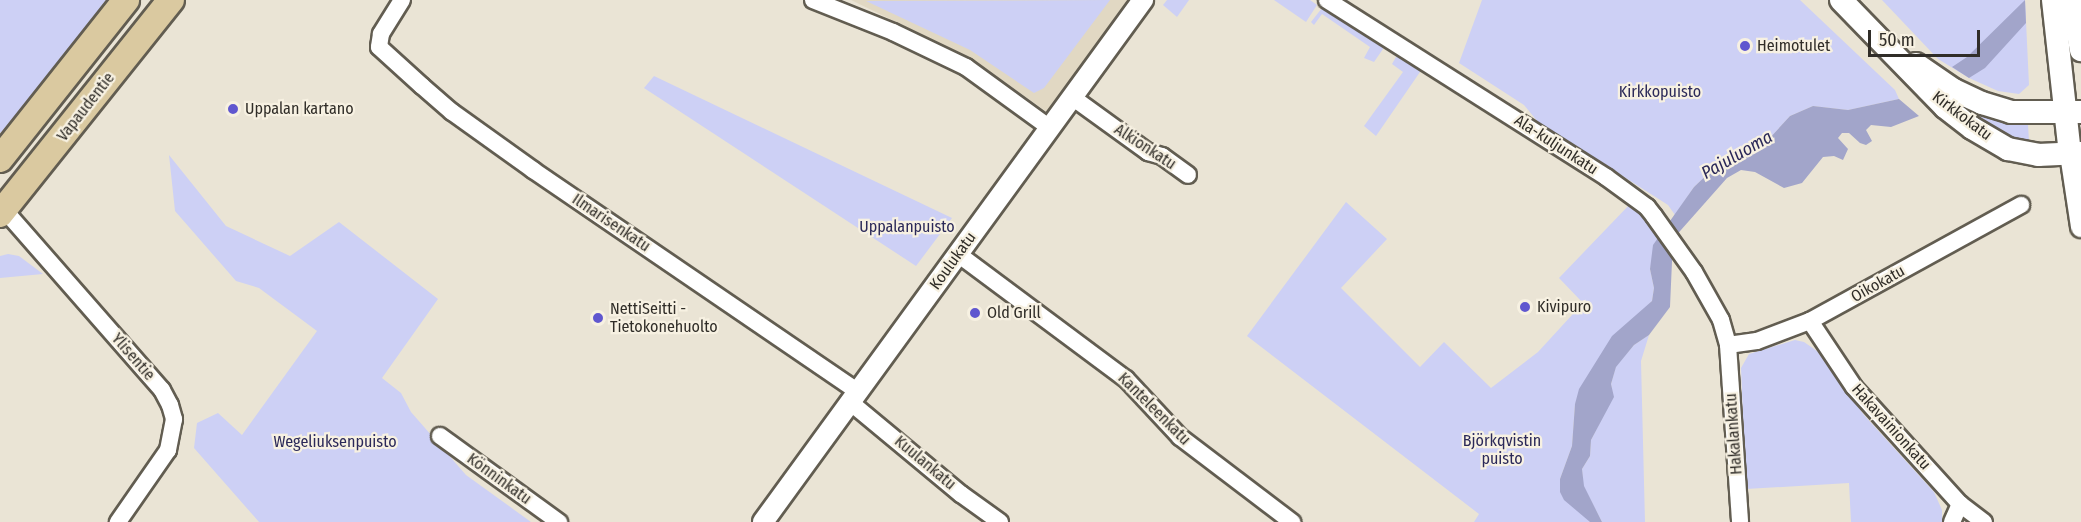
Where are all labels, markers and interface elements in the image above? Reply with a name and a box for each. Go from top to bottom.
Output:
scale bar [1871,18,1984,56]
text: 50 m [1879,29,1915,51]
place label: Heimotulet [1757,36,1830,56]
marker: Heimotulet [1738,39,1752,53]
street label: Vapaudentie [53,69,119,145]
park label: Kirkkopuisto [1619,82,1701,102]
street label: Kirkkokatu [1928,87,1996,145]
place label: Uppalan kartano [245,99,354,119]
marker: Uppalan kartano [226,102,240,116]
street label: Ala-kuljunkatu [1511,111,1601,179]
street label: Alkionkatu [1111,120,1179,174]
water label: Pajuluoma [1698,126,1776,184]
street label: Ilmarisenkatu [568,190,654,256]
park label: Uppalanpuisto [859,217,955,237]
street label: Koulukatu [926,229,980,293]
street label: Oikokatu [1848,261,1908,307]
place label: Kivipuro [1537,297,1591,317]
place label: NettiSeitti - Tietokonehuolto [610,299,718,337]
marker: Kivipuro [1518,300,1532,314]
place label: Old Grill [987,303,1041,323]
marker: Old Grill [968,306,982,320]
marker: NettiSeitti - Tietokonehuolto [591,311,605,325]
street label: Ylisentie [107,329,159,385]
street label: Kanteleenkatu [1114,369,1194,449]
street label: Hakavainionkatu [1847,380,1935,474]
street label: Hakalankatu [1722,393,1746,475]
park label: Björkqvistin puisto [1463,431,1541,469]
park label: Wegeliuksenpuisto [273,432,397,452]
street label: Kuulankatu [890,432,960,494]
street label: Könninkatu [463,449,535,509]

